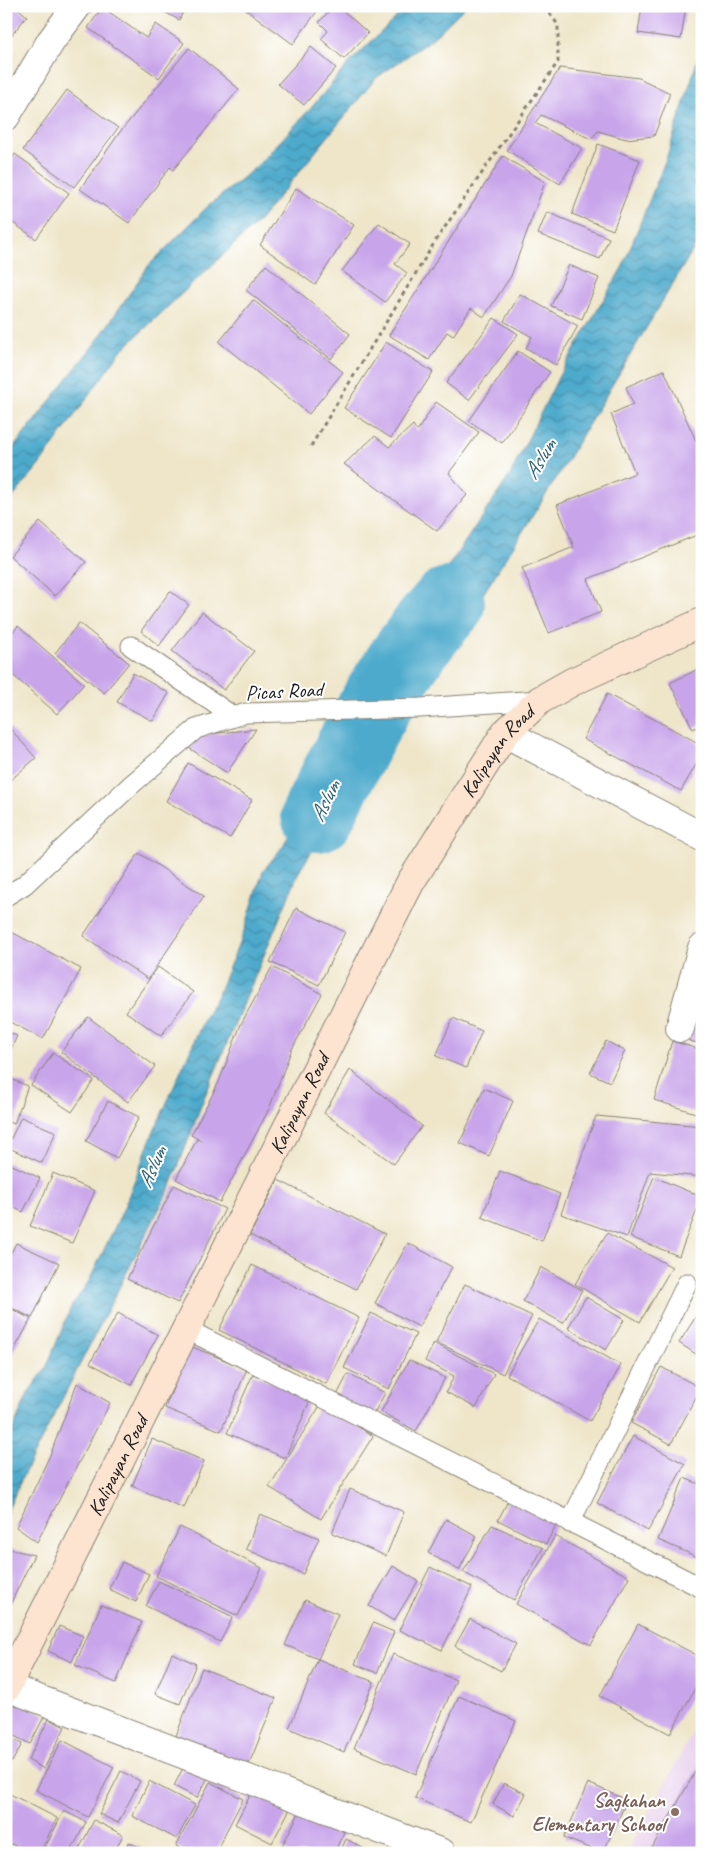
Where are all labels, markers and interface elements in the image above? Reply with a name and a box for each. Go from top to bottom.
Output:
water label: Aslum [517,432,564,484]
street label: Picas Road [245,676,326,706]
street label: Kalipayan Road [455,697,542,802]
water label: Aslum [303,774,348,826]
street label: Kalipayan Road [263,1046,337,1158]
water label: Aslum [131,1140,174,1192]
street label: Kalipayan Road [82,1407,155,1520]
place label: Sagkahan Elementary School [532,1787,669,1837]
marker: Sagkahan Elementary School [669,1806,681,1818]

